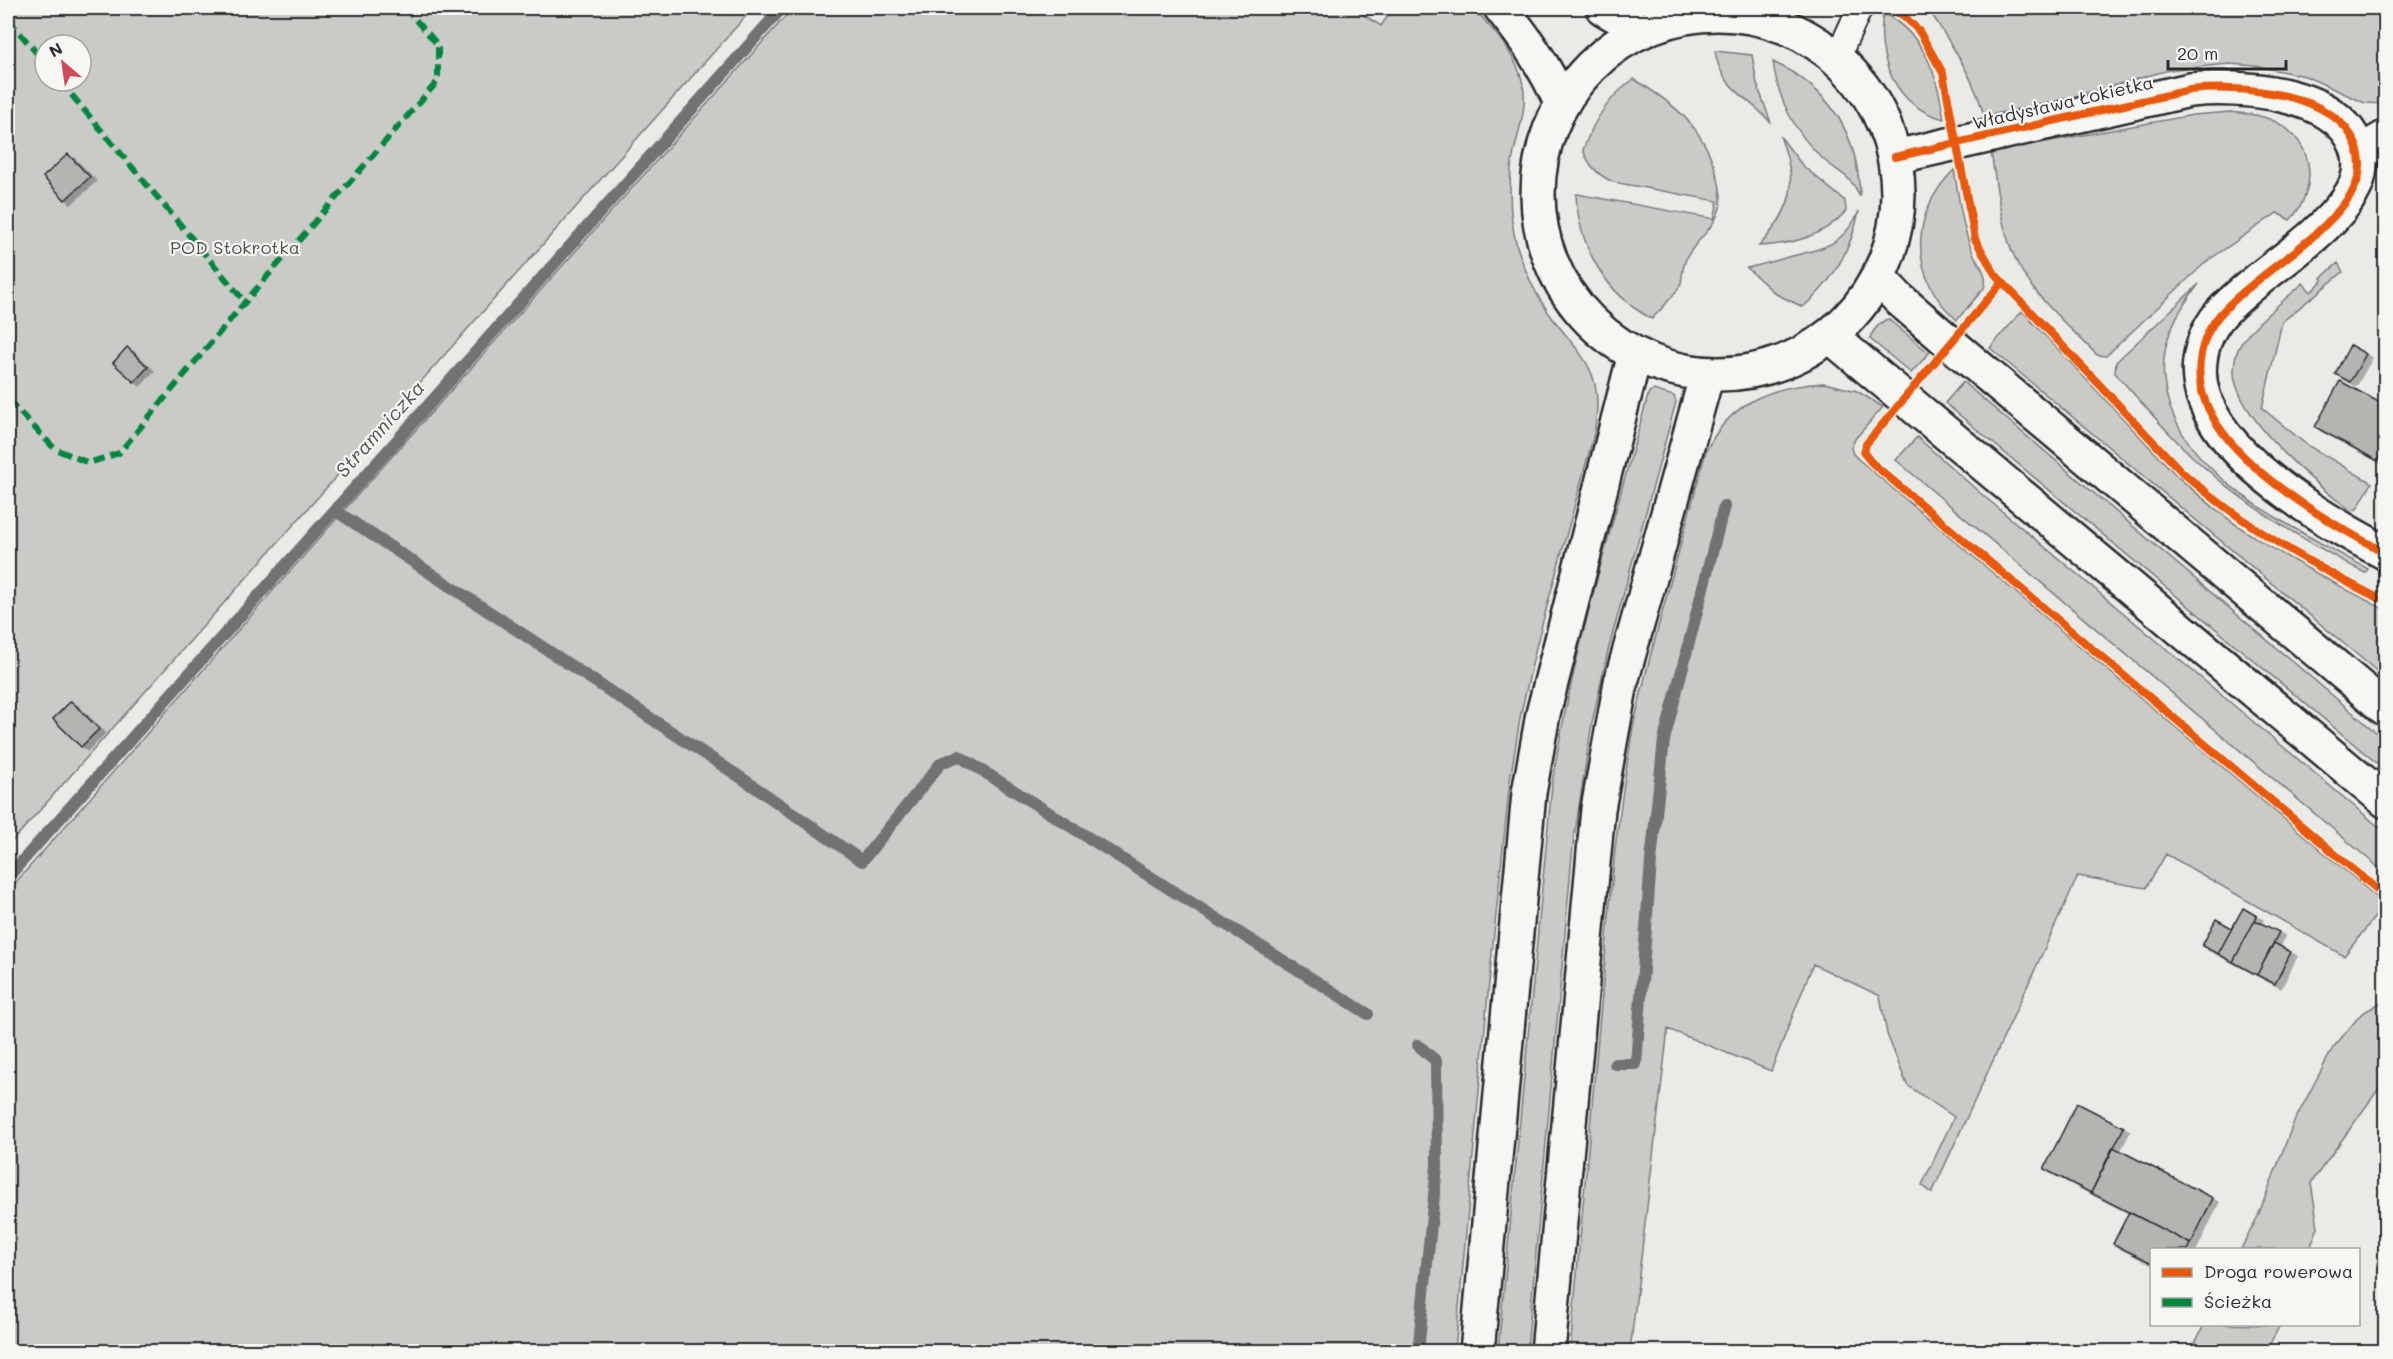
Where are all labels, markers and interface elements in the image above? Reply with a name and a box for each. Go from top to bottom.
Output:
north arrow [33,33,93,93]
scale bar [2168,33,2286,71]
text: N [45,37,66,62]
text: 20 m [2177,41,2218,65]
street label: Władysława Łokietka [1970,70,2156,135]
park label: POD Stokrotka [170,235,300,259]
water label: Stramniczka [329,374,430,482]
legend [2150,1248,2360,1326]
text: Droga rowerowa [2204,1259,2353,1283]
text: Ścieżka [2204,1289,2272,1313]

